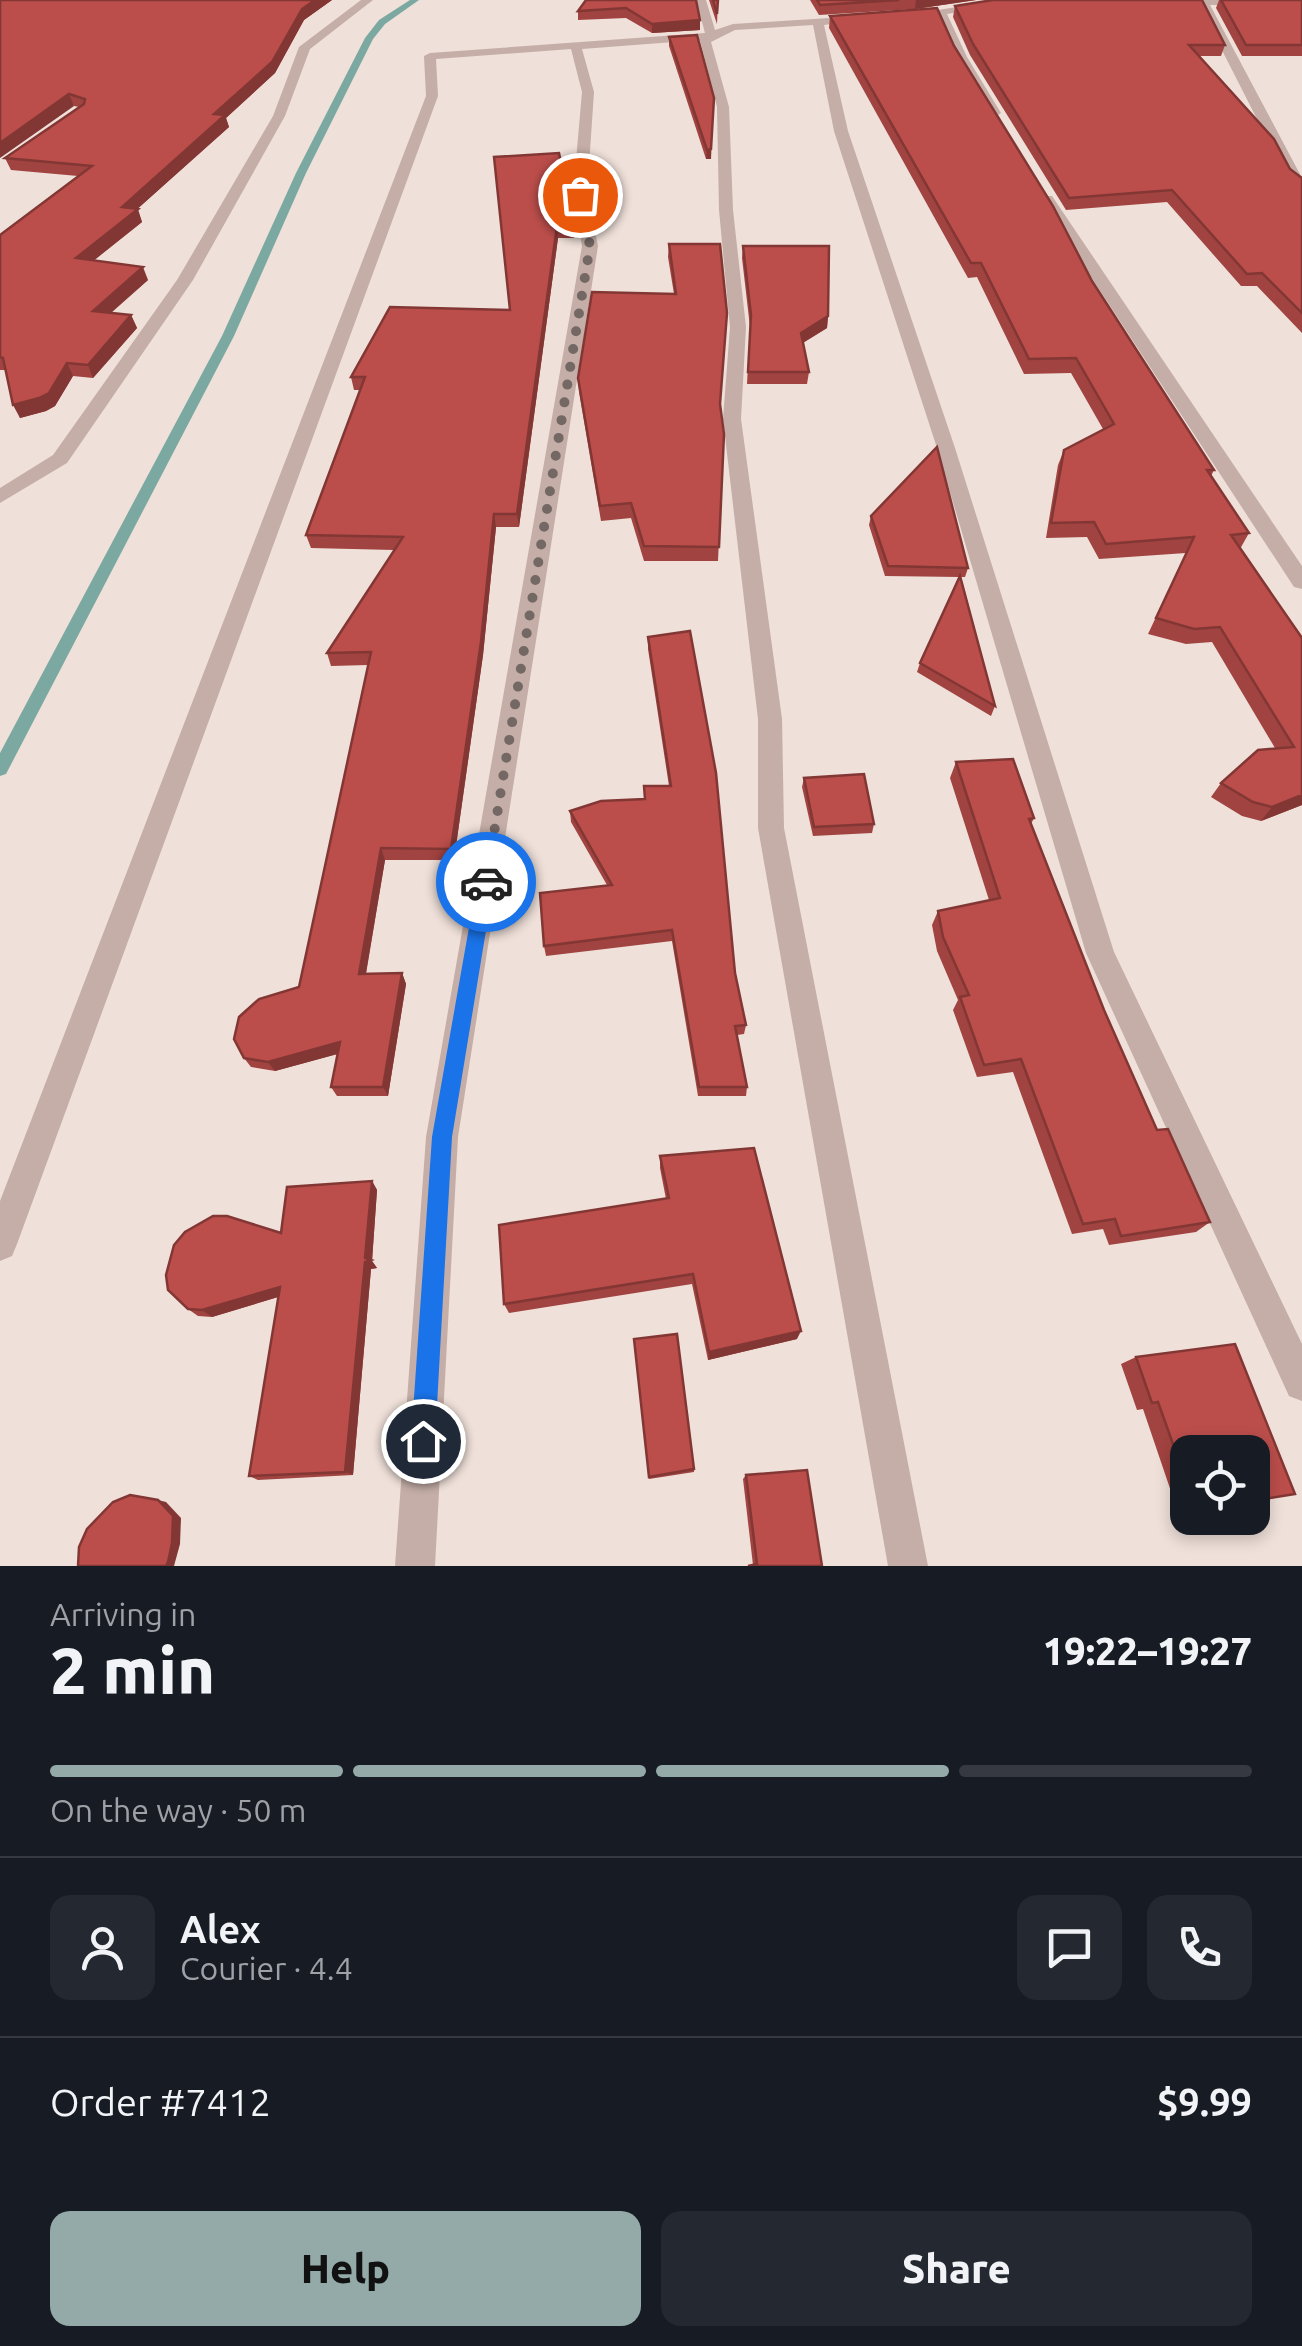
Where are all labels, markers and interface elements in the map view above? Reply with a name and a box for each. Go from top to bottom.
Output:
pin [538,153,623,238]
icon: bag [553,168,608,223]
courier [436,832,536,932]
icon: car [459,855,514,910]
pin [381,1399,466,1484]
icon: home [396,1414,451,1469]
map controls [1170,1435,1270,1535]
button: locate [1170,1435,1270,1535]
text: Arriving in [50,1596,196,1632]
text: 19:22–19:27 [1043,1630,1252,1672]
text: 2 min [50,1633,215,1706]
text: On the way · 50 m [50,1792,306,1828]
button: person [50,1895,155,2000]
button: chat [1017,1895,1122,2000]
button: phone [1147,1895,1252,2000]
text: Alex [180,1908,261,1950]
text: Courier · 4.4 [180,1950,353,1986]
text: Order #7412 [50,2081,271,2123]
text: $9.99 [1157,2081,1252,2123]
button: Help [50,2211,641,2326]
button: Share [661,2211,1252,2326]

